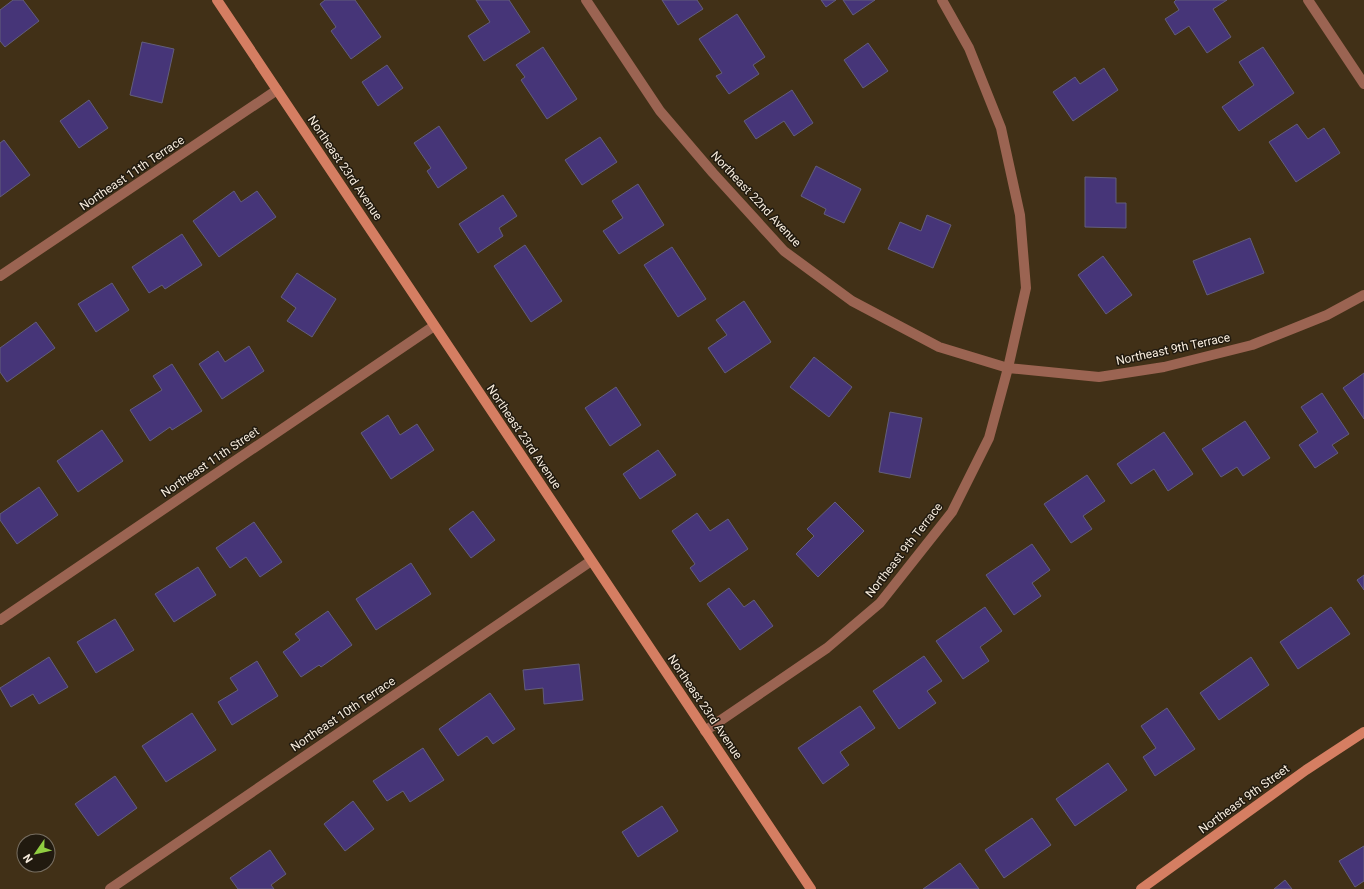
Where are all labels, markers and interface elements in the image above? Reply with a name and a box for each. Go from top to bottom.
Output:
street label: Northeast 23rd Avenue [305,113,385,223]
street label: Northeast 11th Terrace [77,133,187,213]
street label: Northeast 22nd Avenue [708,148,804,250]
street label: Northeast 9th Terrace [1115,330,1231,368]
street label: Northeast 23rd Avenue [484,382,564,492]
street label: Northeast 11th Street [158,424,262,500]
street label: Northeast 9th Terrace [863,500,945,600]
street label: Northeast 23rd Avenue [665,652,745,762]
street label: Northeast 10th Terrace [288,674,398,754]
street label: Northeast 9th Street [1196,761,1292,836]
north arrow [16,833,56,873]
text: N [20,851,36,865]

